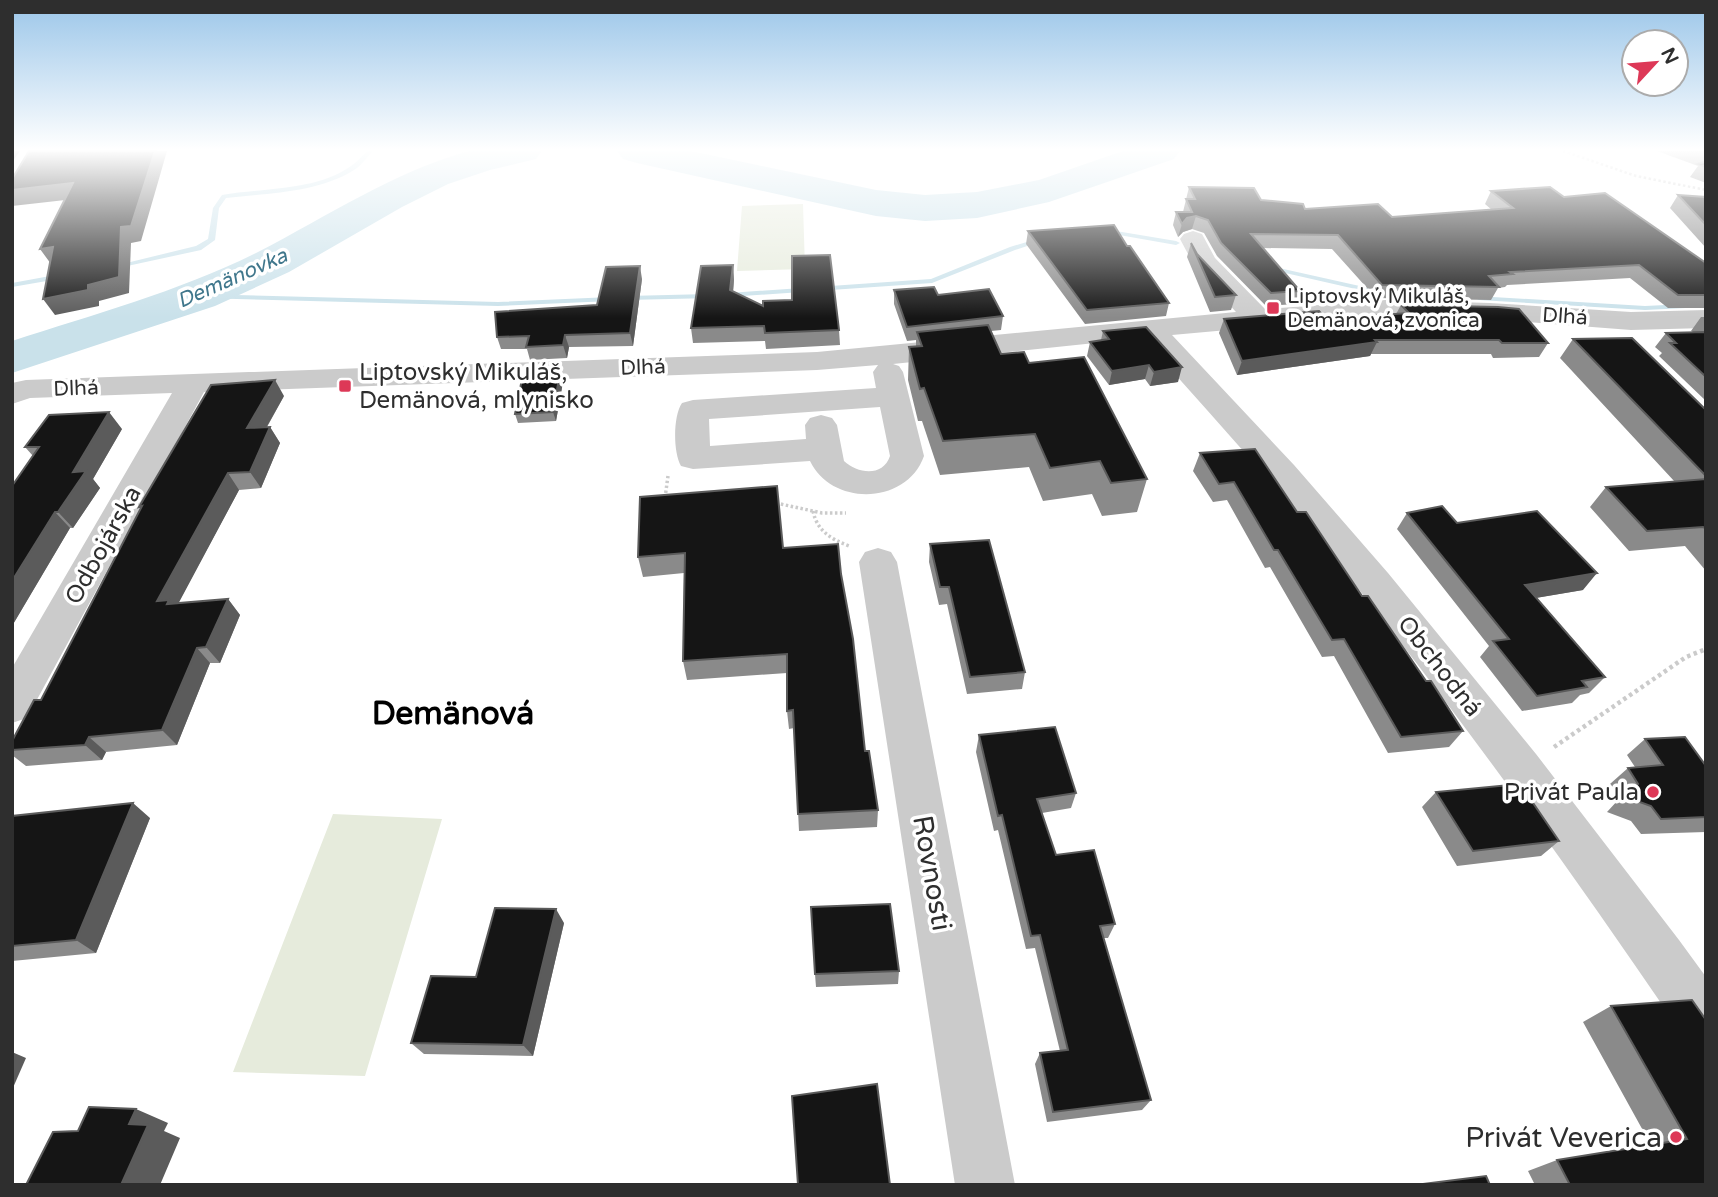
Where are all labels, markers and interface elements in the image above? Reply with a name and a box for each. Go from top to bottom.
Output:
north arrow [1620,28,1690,98]
text: N [1656,44,1683,68]
water label: Demänovka [173,243,292,314]
place label: Liptovský Mikuláš, Demänová, zvonica [1287,284,1480,333]
marker: Liptovský Mikuláš, Demänová, zvonica [1265,300,1281,316]
street label: Dlhá [1541,302,1588,331]
street label: Dlhá [620,354,666,381]
place label: Liptovský Mikuláš, Demänová, mlynisko [359,358,594,415]
street label: Dlhá [53,375,99,402]
marker: Liptovský Mikuláš, Demänová, mlynisko [337,378,353,394]
street label: Odbojárska [59,481,148,609]
street label: Obchodná [1391,610,1488,722]
district label: Demänová [372,695,534,733]
place label: Privát Paula [1504,778,1639,807]
marker: Privát Paula [1645,784,1661,800]
street label: Rovnosti [905,813,959,934]
place label: Privát Veverica [1465,1121,1662,1155]
marker: Privát Veverica [1668,1129,1684,1145]

